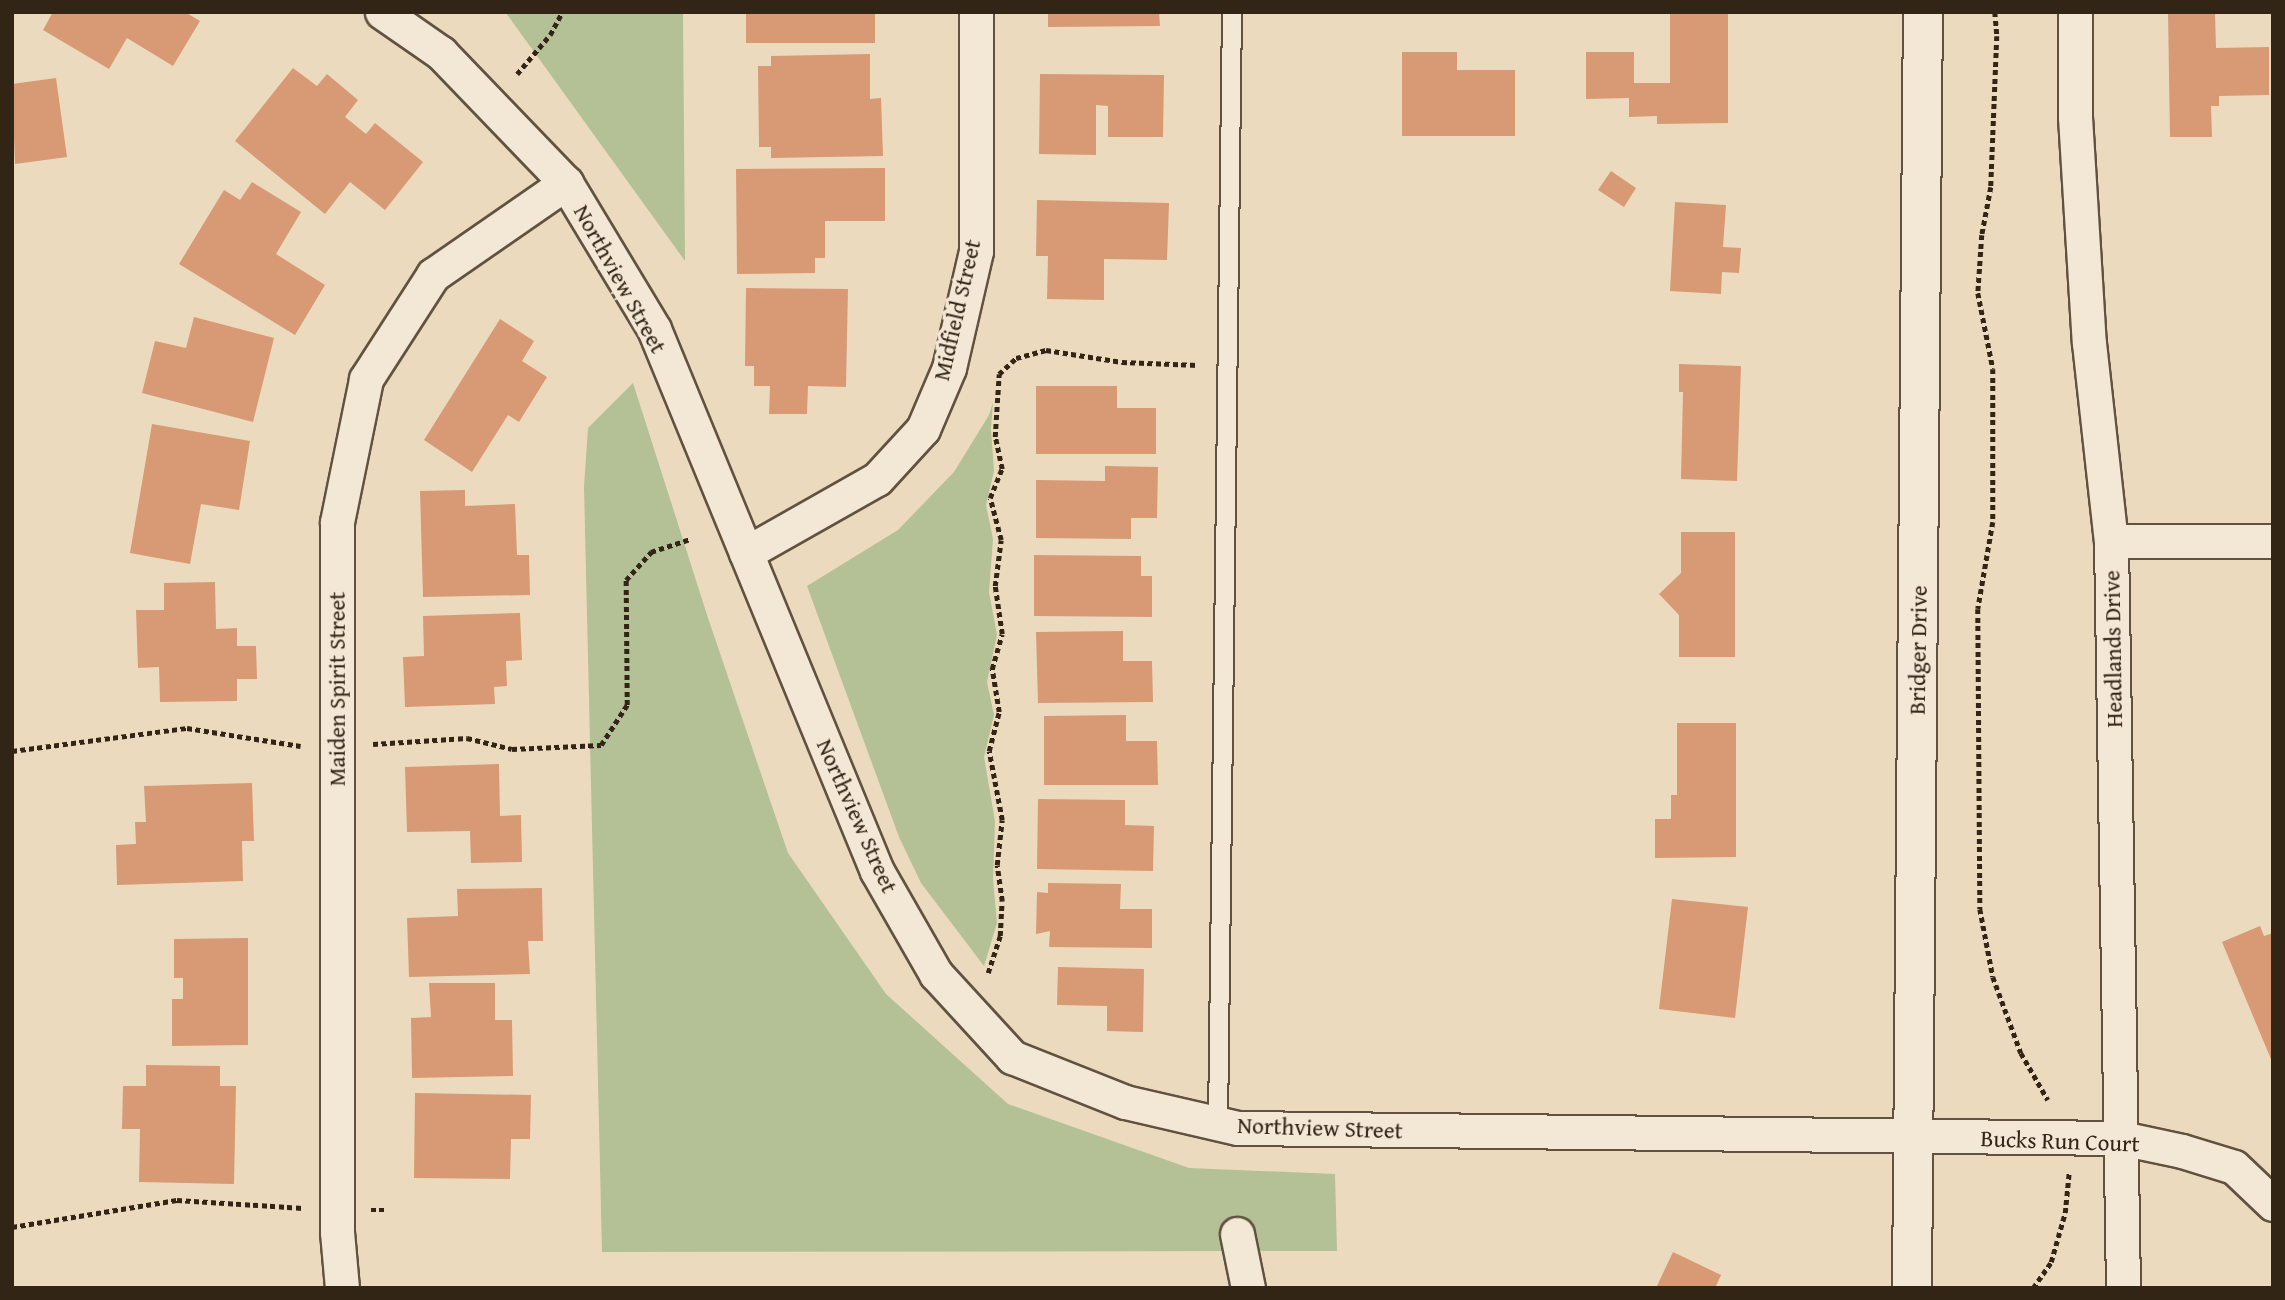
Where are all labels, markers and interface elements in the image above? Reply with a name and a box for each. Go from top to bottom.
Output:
street label: Northview Street [568,200,672,358]
street label: Midfield Street [927,237,987,383]
street label: Headlands Drive [2098,570,2128,728]
street label: Bridger Drive [1903,585,1933,715]
street label: Maiden Spirit Street [323,592,351,786]
street label: Northview Street [811,735,903,897]
street label: Northview Street [1237,1111,1403,1145]
street label: Bucks Run Court [1980,1124,2140,1158]

